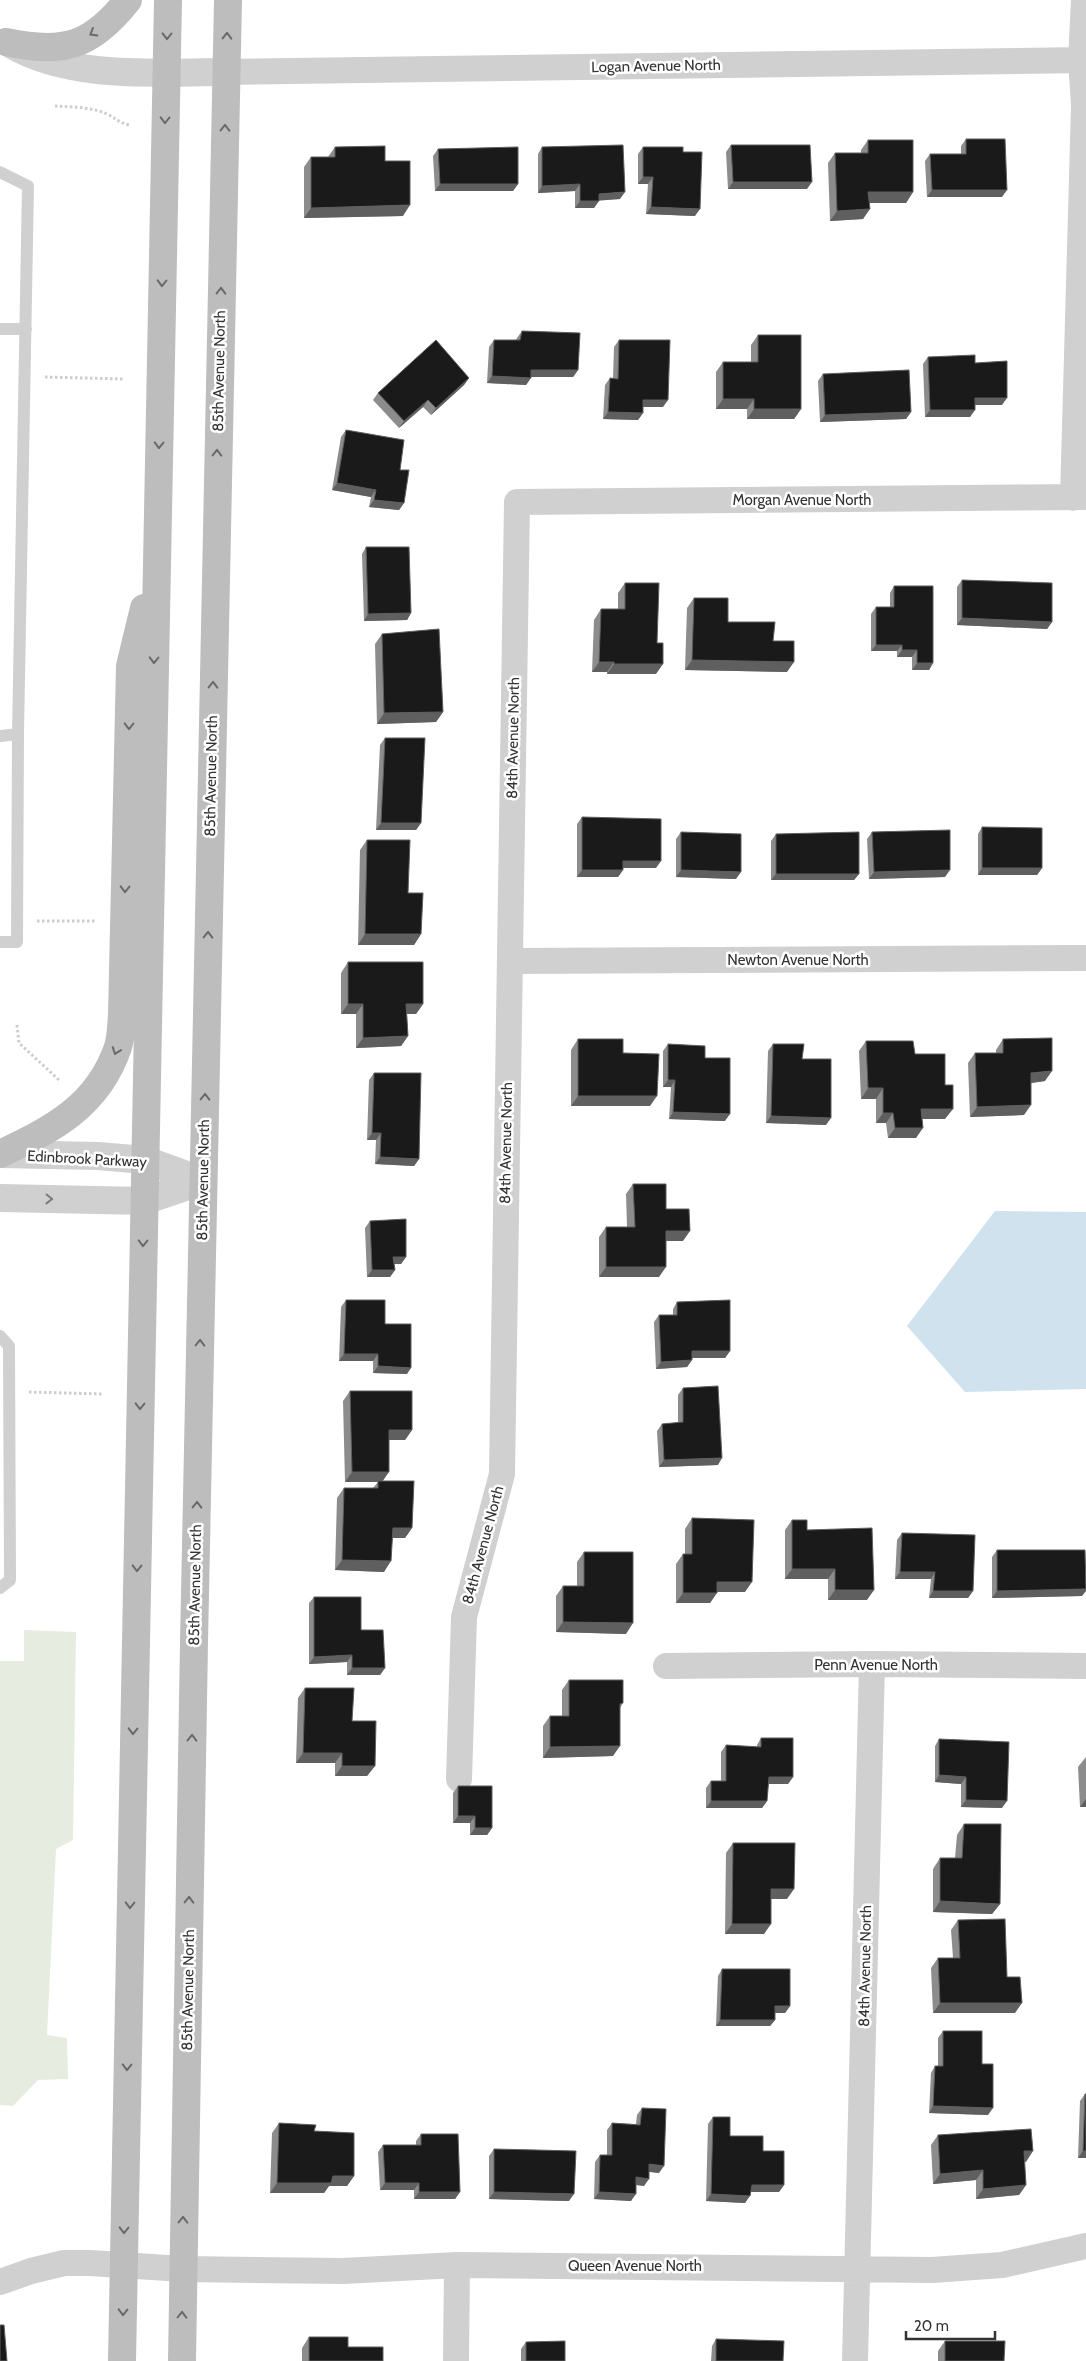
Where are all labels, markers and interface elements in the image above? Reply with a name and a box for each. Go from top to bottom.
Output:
one-way arrow [90,27,99,37]
one-way arrow [162,32,172,40]
one-way arrow [222,32,233,40]
street label: Logan Avenue North [591,56,721,76]
one-way arrow [160,117,171,125]
one-way arrow [220,124,230,132]
one-way arrow [157,280,167,287]
one-way arrow [216,287,226,294]
street label: 85th Avenue North [209,310,229,432]
one-way arrow [153,442,164,450]
one-way arrow [212,449,223,457]
street label: Morgan Avenue North [733,491,871,509]
one-way arrow [149,657,160,665]
street label: 84th Avenue North [503,677,523,799]
one-way arrow [208,680,218,688]
street label: 85th Avenue North [201,715,221,837]
one-way arrow [124,723,134,731]
one-way arrow [120,886,130,893]
one-way arrow [203,930,213,938]
street label: Newton Avenue North [727,951,869,969]
one-way arrow [112,1046,122,1054]
street label: 84th Avenue North [496,1082,516,1204]
one-way arrow [200,1093,210,1100]
street label: 85th Avenue North [193,1119,213,1241]
street label: Edinbrook Parkway [27,1147,148,1171]
one-way arrow [45,1194,53,1205]
one-way arrow [138,1239,149,1247]
one-way arrow [195,1339,205,1346]
one-way arrow [135,1402,145,1410]
street label: 84th Avenue North [459,1484,507,1606]
one-way arrow [191,1501,202,1509]
street label: 85th Avenue North [185,1524,205,1646]
one-way arrow [131,1564,142,1572]
street label: Penn Avenue North [814,1656,938,1674]
one-way arrow [128,1727,138,1735]
one-way arrow [187,1733,197,1741]
one-way arrow [184,1896,194,1904]
one-way arrow [125,1901,135,1909]
street label: 84th Avenue North [855,1905,875,2027]
street label: 85th Avenue North [178,1929,198,2051]
one-way arrow [122,2064,132,2071]
one-way arrow [178,2216,189,2224]
one-way arrow [119,2226,129,2234]
street label: Queen Avenue North [568,2257,702,2275]
scale bar [906,2308,995,2340]
one-way arrow [118,2309,128,2317]
one-way arrow [177,2311,187,2318]
text: 20 m [914,2317,949,2335]

